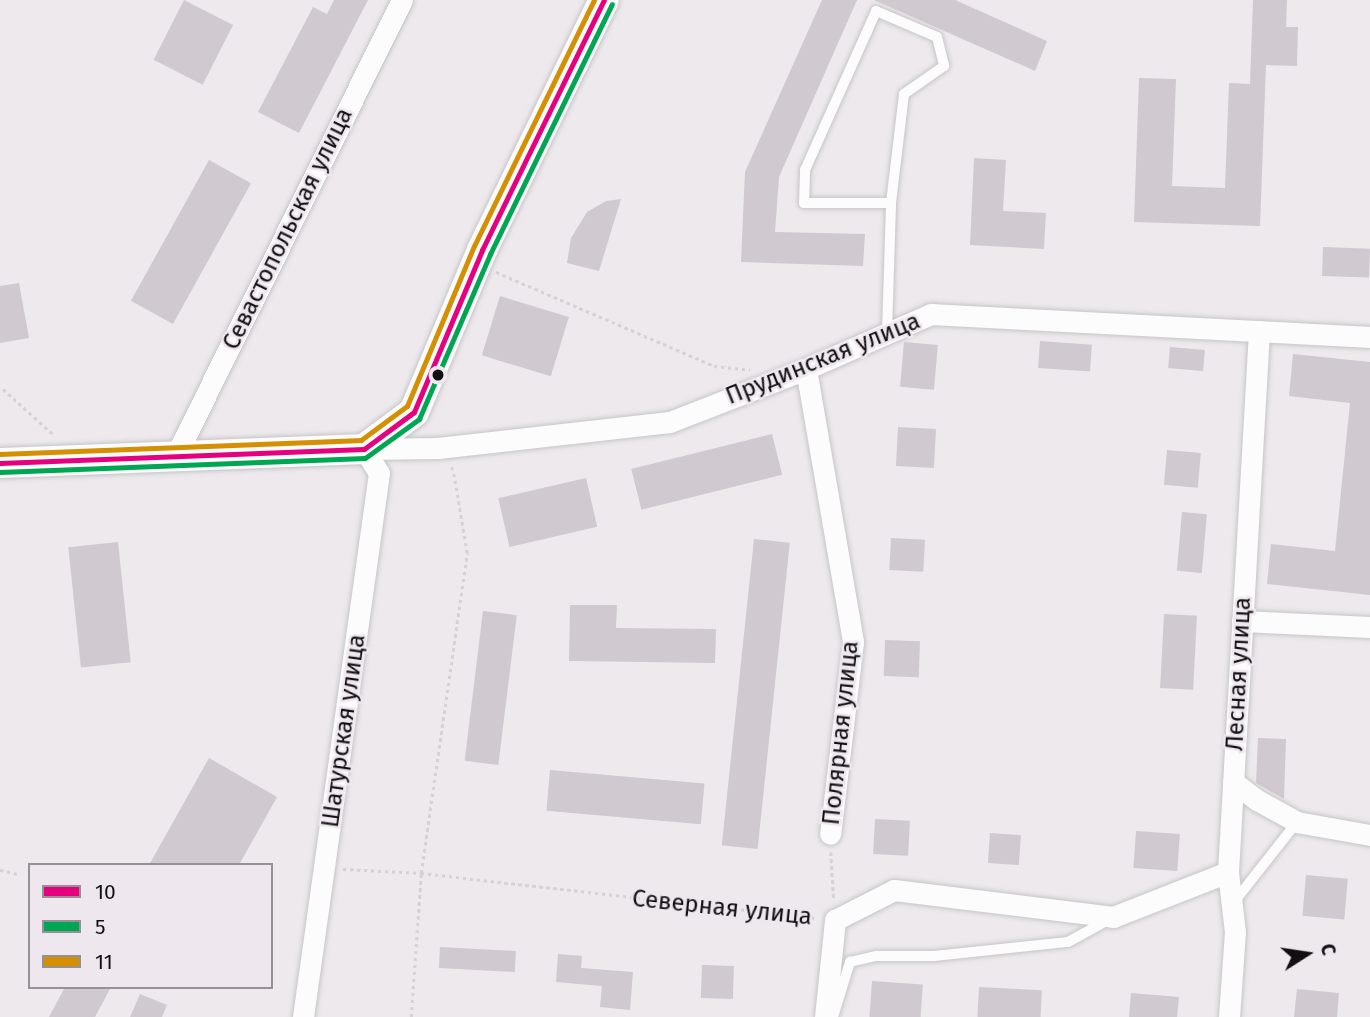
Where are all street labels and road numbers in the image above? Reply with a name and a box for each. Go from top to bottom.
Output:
street label: Севастопольская улица [217,103,359,355]
street label: Прудинская улица [722,307,924,411]
street label: Лесная улица [1221,596,1257,752]
street label: Шатурская улица [316,633,372,829]
street label: Полярная улица [817,639,865,827]
street label: Северная улица [631,884,813,932]

